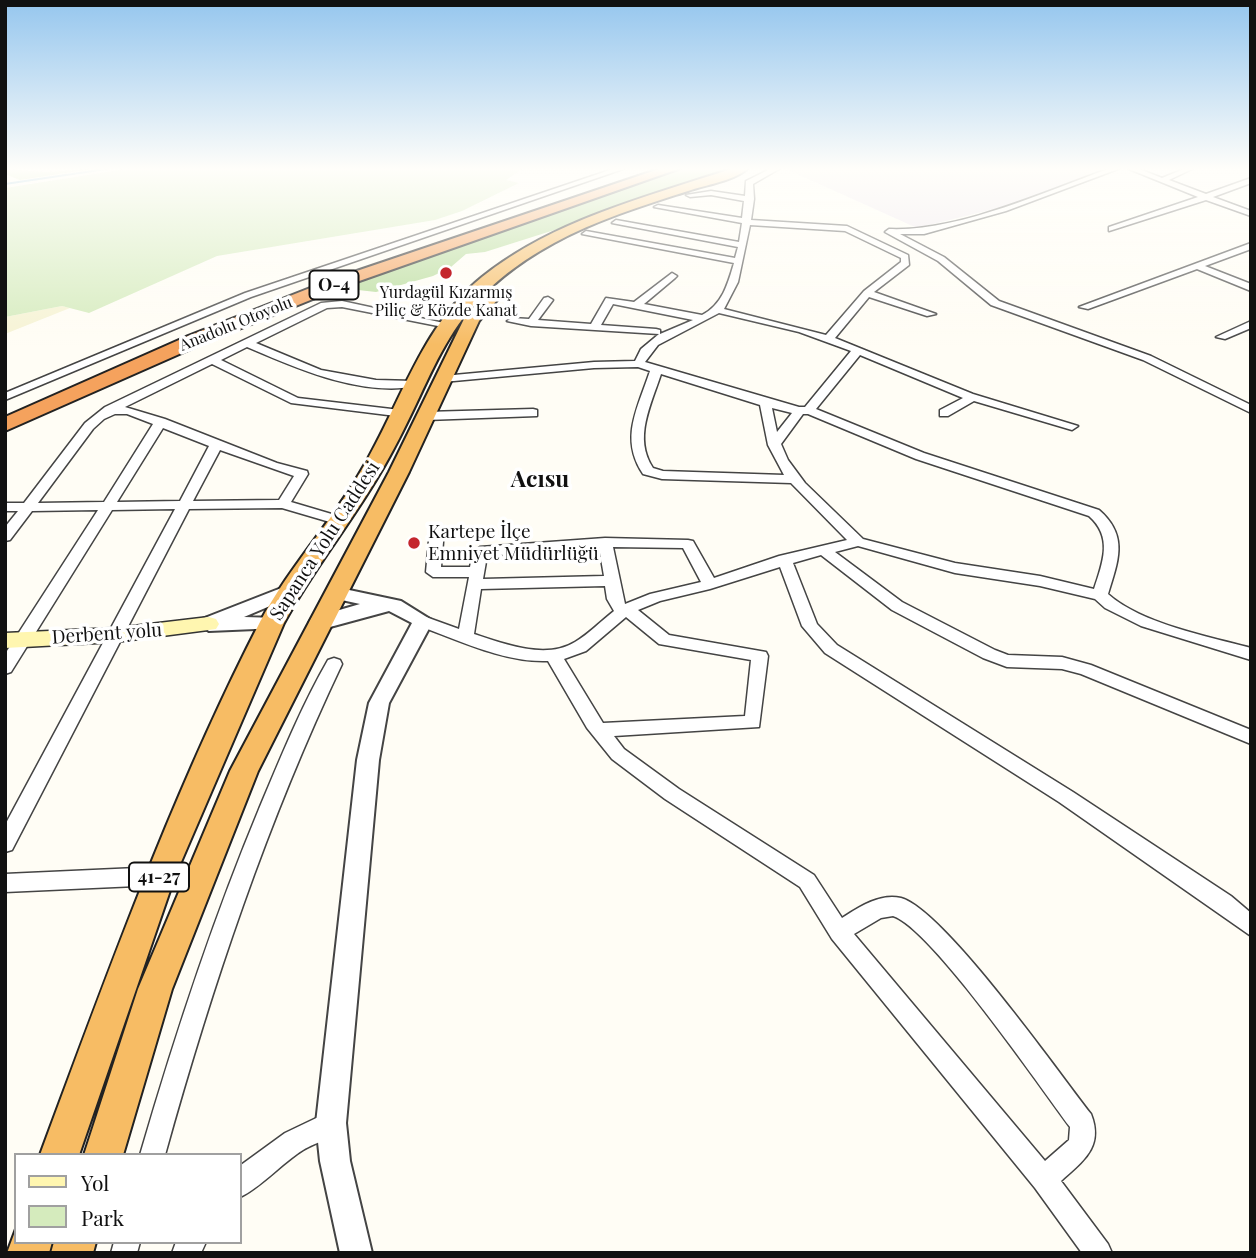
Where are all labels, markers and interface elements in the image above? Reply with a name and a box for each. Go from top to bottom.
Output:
marker: Yurdagül Kızarmış Piliç & Közde Kanat [438,265,454,281]
road number: O-4 [310,270,358,300]
place label: Yurdagül Kızarmış Piliç & Közde Kanat [375,283,517,321]
street label: Anadolu Otoyolu [177,293,295,355]
street label: Sapanca Yolu Caddesi [265,457,385,625]
district label: Acısu [511,466,569,494]
place label: Kartepe İlçe Emniyet Müdürlüğü [428,521,599,565]
marker: Kartepe İlçe Emniyet Müdürlüğü [406,535,422,551]
street label: Derbent yolu [51,619,163,649]
road number: 41-27 [129,862,189,892]
legend [14,1153,242,1244]
text: Yol [81,1168,109,1196]
text: Park [81,1203,124,1231]

